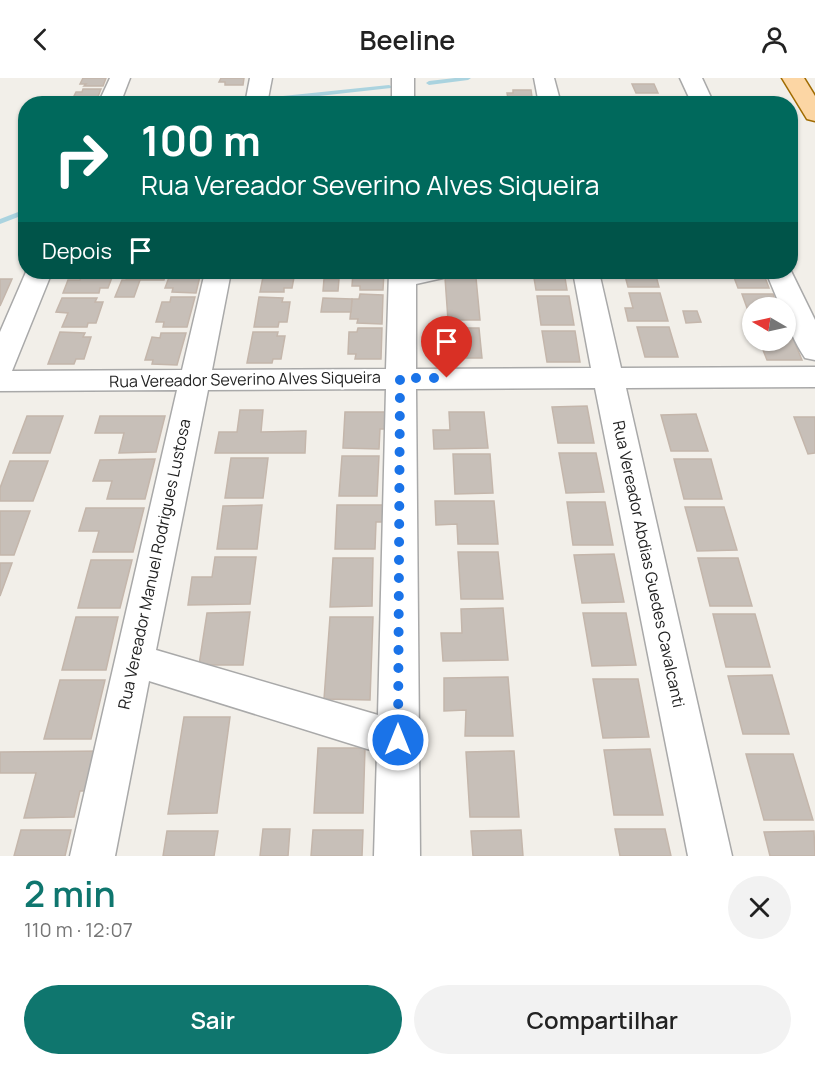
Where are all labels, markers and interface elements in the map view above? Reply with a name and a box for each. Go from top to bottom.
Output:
text: Beeline [360,21,455,58]
icon: back [24,23,57,56]
icon: person [758,23,791,56]
text: 100 m [141,111,261,169]
icon: right [42,120,120,198]
text: Rua Vereador Severino Alves Siqueira [141,166,599,203]
icon: arrive [124,234,157,267]
text: Depois [42,236,112,266]
north arrow [742,297,796,351]
map controls [742,297,796,351]
pin [421,316,472,378]
icon: arrive [430,325,463,358]
street label: Rua Vereador Severino Alves Siqueira [109,366,381,392]
street label: Rua Vereador Manuel Rodrigues Lustosa [112,417,196,711]
street label: Rua Vereador Abdias Guedes Cavalcanti [608,418,690,710]
position arrow [366,708,430,772]
text: 2 min [24,869,116,918]
button: close [728,876,791,939]
text: 110 m · 12:07 [24,916,133,943]
button: Sair [24,985,402,1054]
button: Compartilhar [414,985,791,1054]

